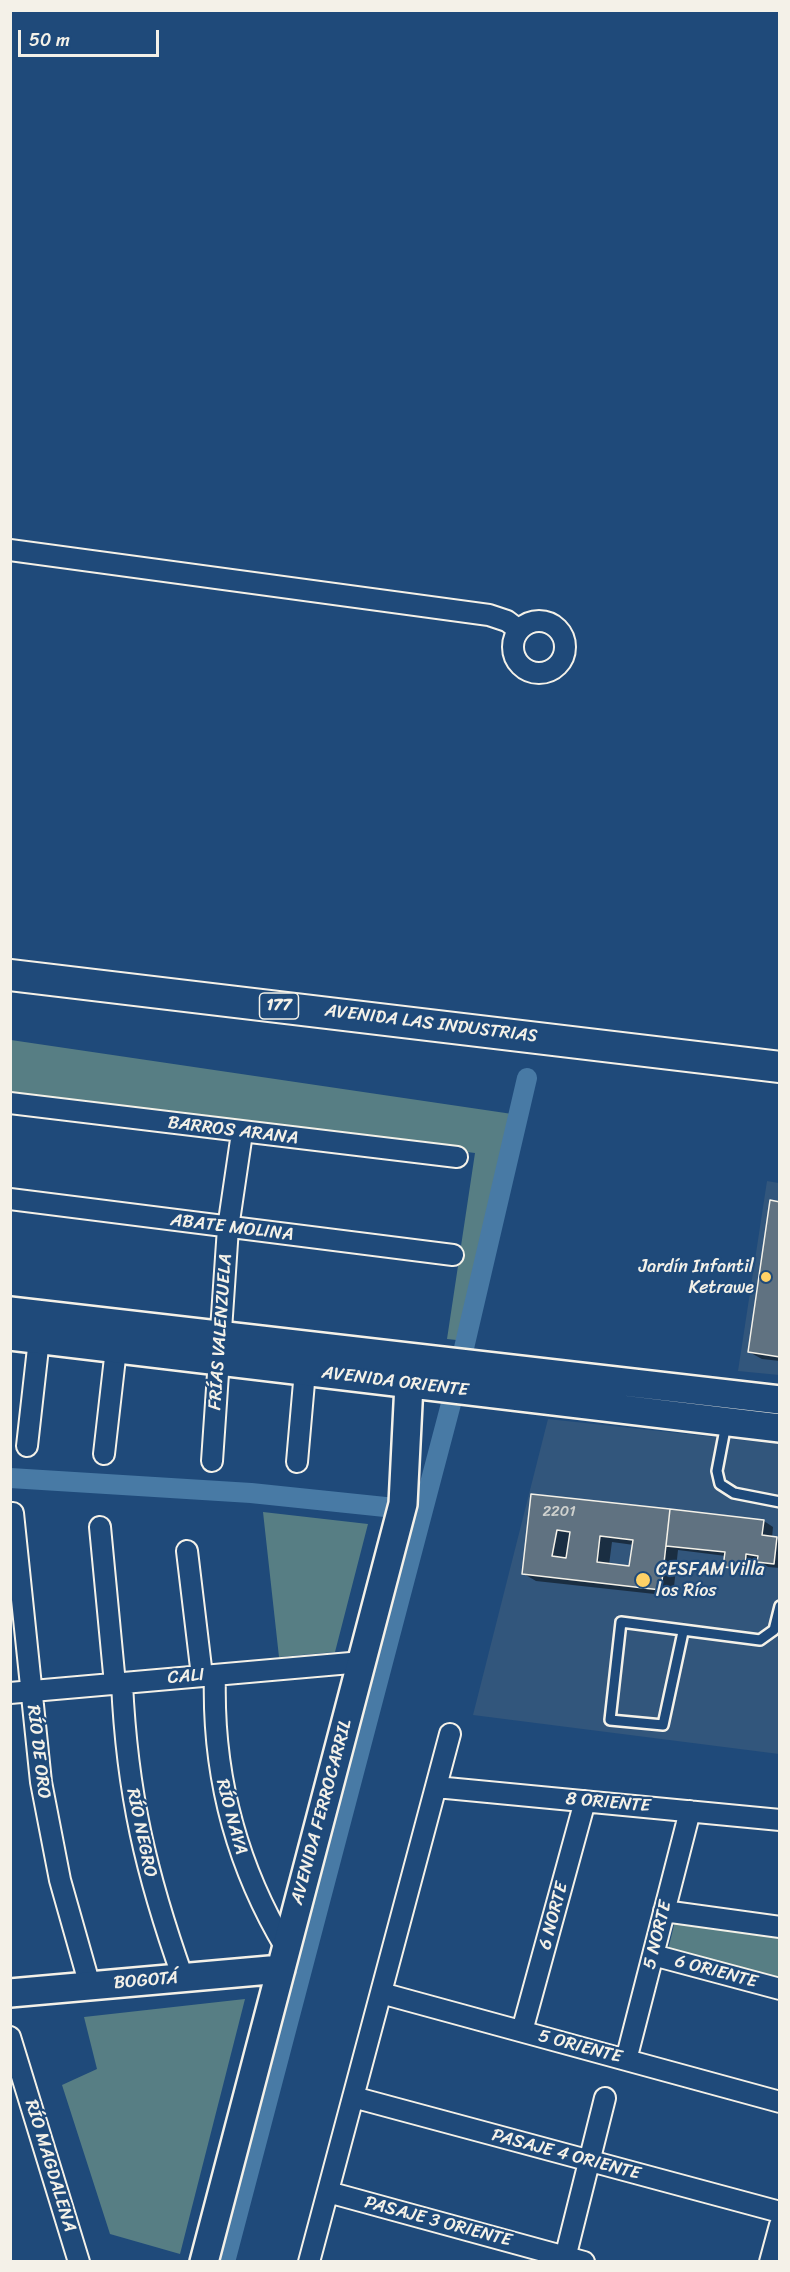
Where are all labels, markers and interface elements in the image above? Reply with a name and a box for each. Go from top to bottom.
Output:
scale bar [21,18,162,56]
text: 50 m [29,24,70,56]
road number: 177 [260,993,298,1019]
street label: AVENIDA LAS INDUSTRIAS [324,1000,538,1048]
street label: BARROS ARANA [167,1112,299,1150]
street label: ABATE MOLINA [169,1210,295,1246]
street label: FRÍAS VALENZUELA [205,1253,237,1411]
place label: Jardín Infantil Ketrawe [639,1256,754,1298]
marker: Jardín Infantil Ketrawe [759,1270,773,1284]
street label: AVENIDA ORIENTE [320,1362,470,1402]
house number: 2201 [542,1503,576,1521]
place label: CESFAM Villa los Ríos [656,1559,764,1602]
marker: CESFAM Villa los Ríos [634,1571,652,1589]
street label: CALI [167,1665,205,1689]
street label: RÍO DE ORO [22,1704,54,1800]
street label: AVENIDA FERROCARRIL [287,1717,357,1907]
street label: RÍO NAYA [211,1777,251,1857]
street label: RÍO NEGRO [121,1787,161,1879]
street label: 8 ORIENTE [565,1789,651,1817]
street label: 6 NORTE [535,1880,573,1952]
street label: 5 NORTE [639,1899,677,1971]
street label: 6 ORIENTE [672,1951,760,1993]
street label: BOGOTÁ [113,1967,179,1995]
street label: 5 ORIENTE [536,2026,624,2068]
street label: RÍO MAGDALENA [20,2097,80,2235]
street label: PASAJE 4 ORIENTE [489,2125,643,2185]
street label: PASAJE 3 ORIENTE [362,2192,514,2252]

